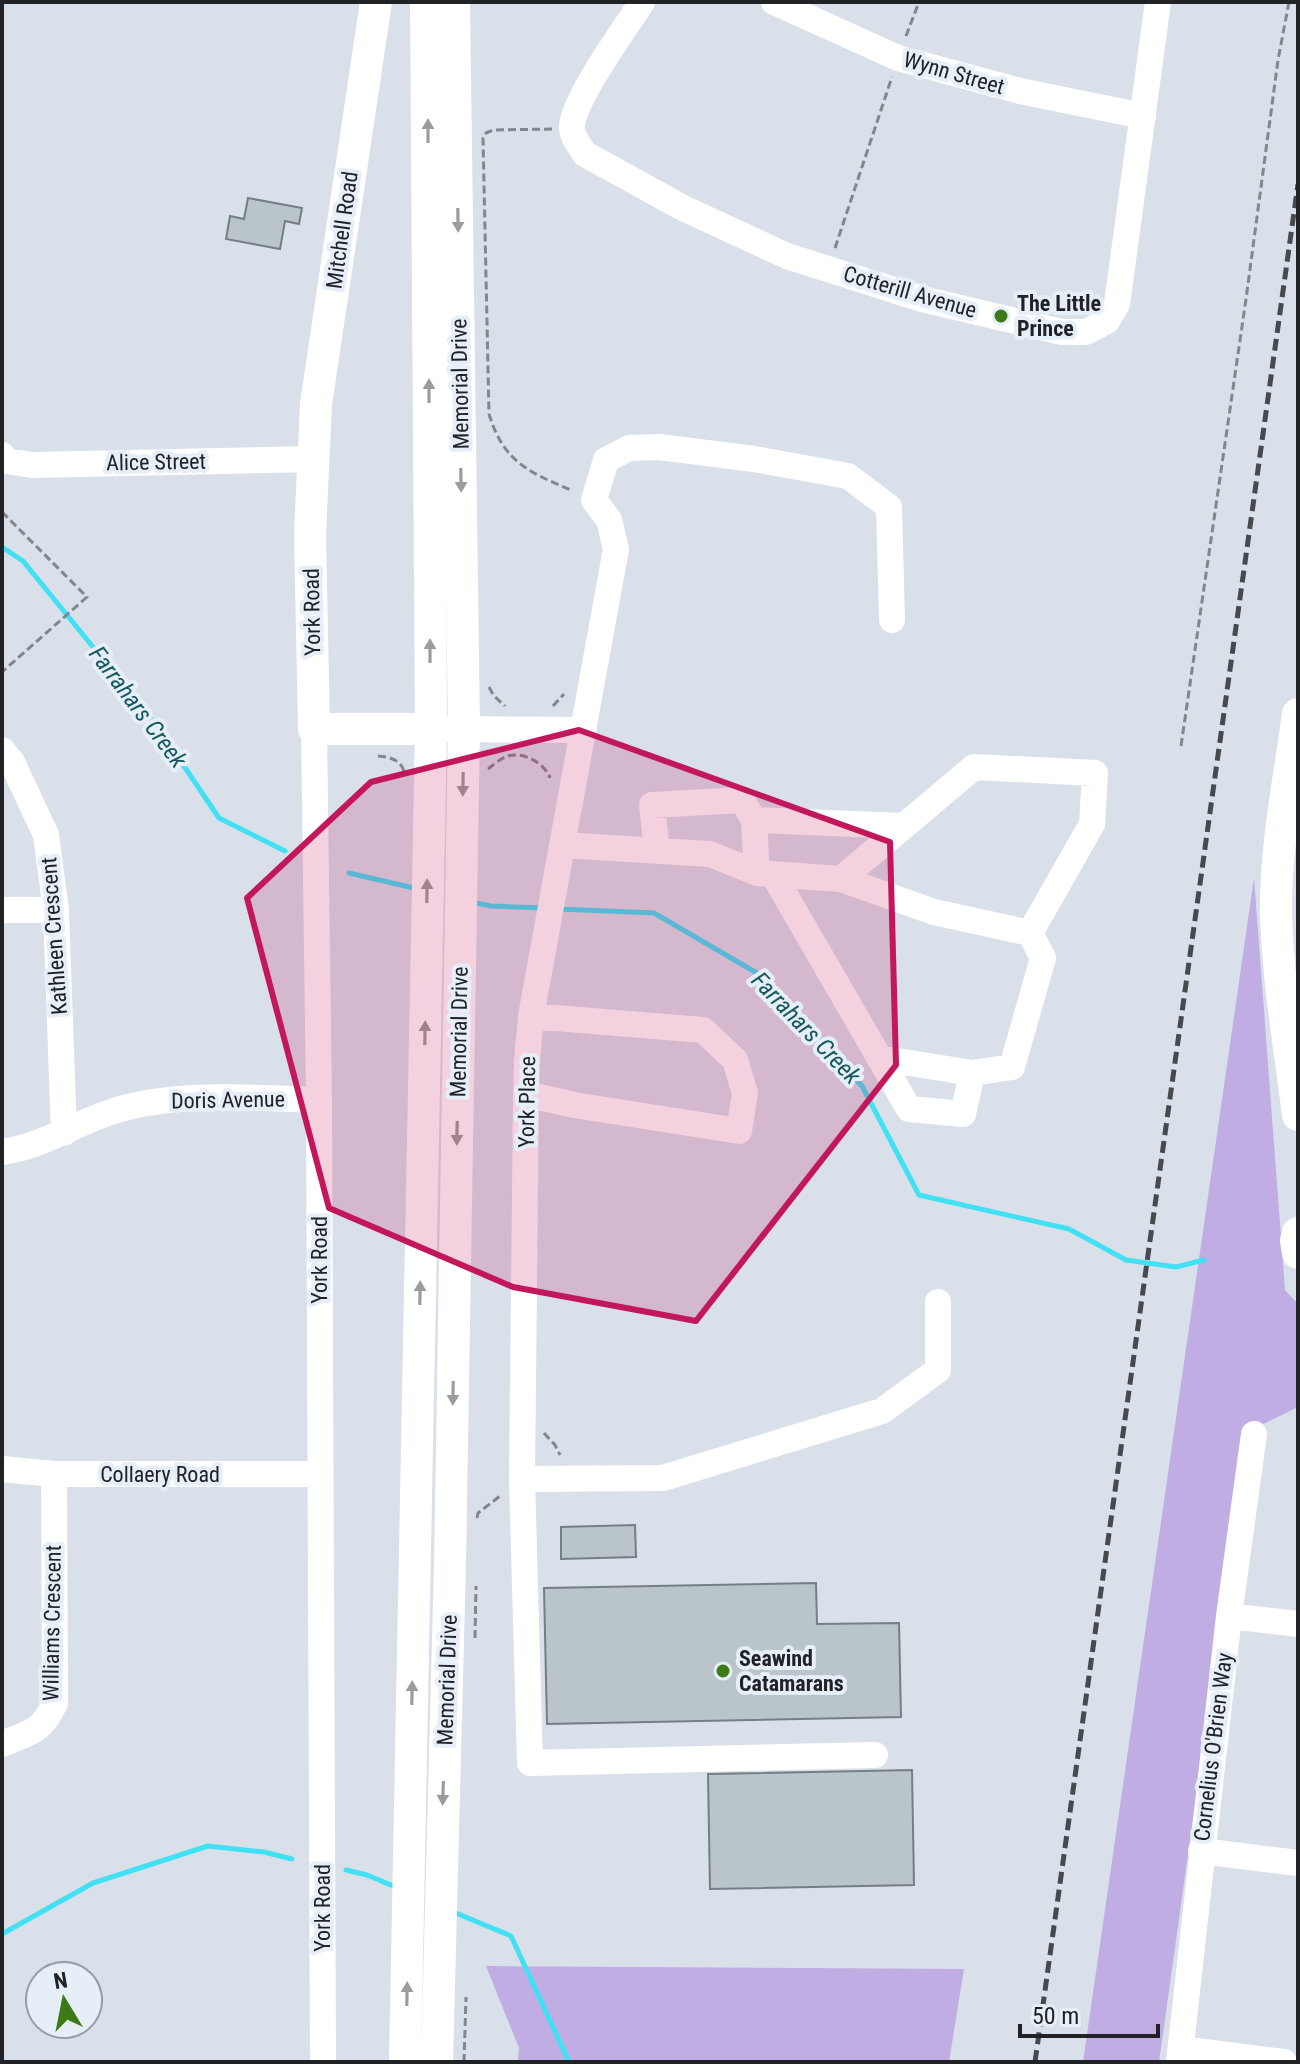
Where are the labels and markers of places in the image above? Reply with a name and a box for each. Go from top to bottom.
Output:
place label: The Little Prince [1017,291,1101,341]
marker: The Little Prince [992,307,1010,325]
place label: Seawind Catamarans [739,1646,844,1696]
marker: Seawind Catamarans [714,1662,732,1680]

